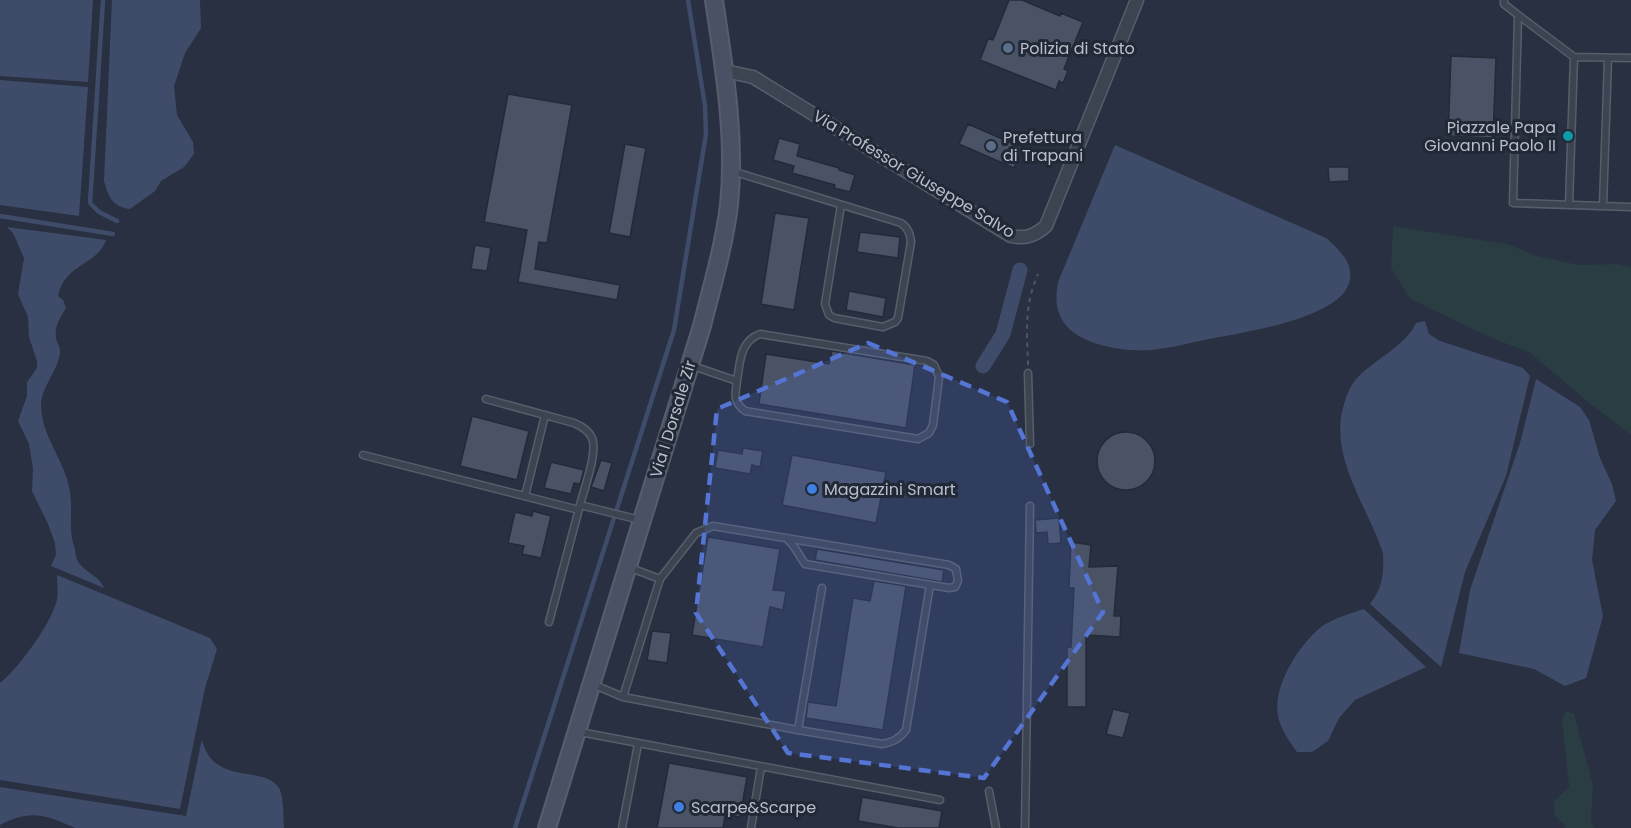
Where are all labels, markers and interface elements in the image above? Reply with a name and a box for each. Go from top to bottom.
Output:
place label: Polizia di Stato [1020,37,1135,60]
marker: Polizia di Stato [1001,41,1015,55]
street label: Via Professor Giuseppe Salvo [809,104,1019,244]
place label: Piazzale Papa Giovanni Paolo II [1424,116,1556,157]
place label: Prefettura di Trapani [1003,126,1083,167]
marker: Piazzale Papa Giovanni Paolo II [1561,129,1575,143]
marker: Prefettura di Trapani [984,139,998,153]
street label: Via I Dorsale Zir [644,358,702,480]
place label: Magazzini Smart [824,478,956,501]
marker: Magazzini Smart [805,482,819,496]
place label: Scarpe&Scarpe [691,796,816,819]
marker: Scarpe&Scarpe [672,800,686,814]

